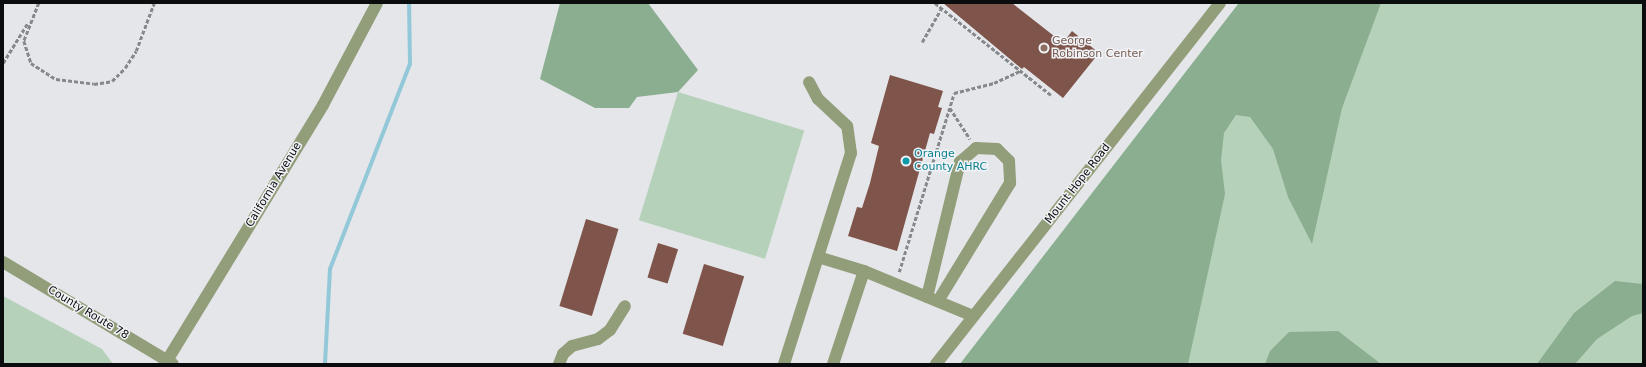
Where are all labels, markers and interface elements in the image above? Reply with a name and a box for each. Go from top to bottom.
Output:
place label: George Robinson Center [1052,35,1143,61]
marker: George Robinson Center [1039,43,1049,53]
street label: California Avenue [243,140,305,230]
street label: Mount Hope Road [1043,141,1113,227]
place label: Orange County AHRC [914,148,987,174]
marker: Orange County AHRC [901,156,911,166]
street label: County Route 78 [45,284,131,342]

